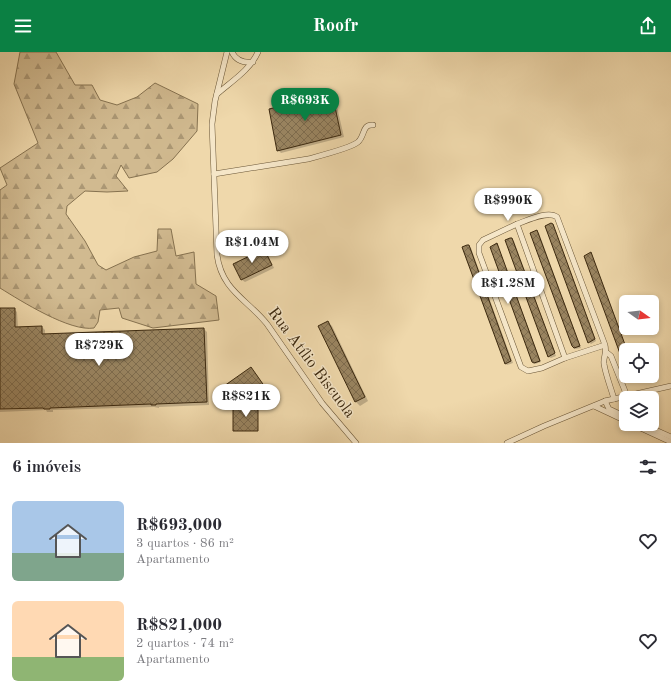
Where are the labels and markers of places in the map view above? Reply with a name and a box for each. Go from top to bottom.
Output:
pin: R$693K [272,88,338,122]
pin: R$990K [475,188,541,222]
pin: R$1.04M [215,230,289,264]
pin: R$1.28M [471,271,545,305]
pin: R$729K [66,333,132,367]
pin: R$821K [213,384,279,418]

